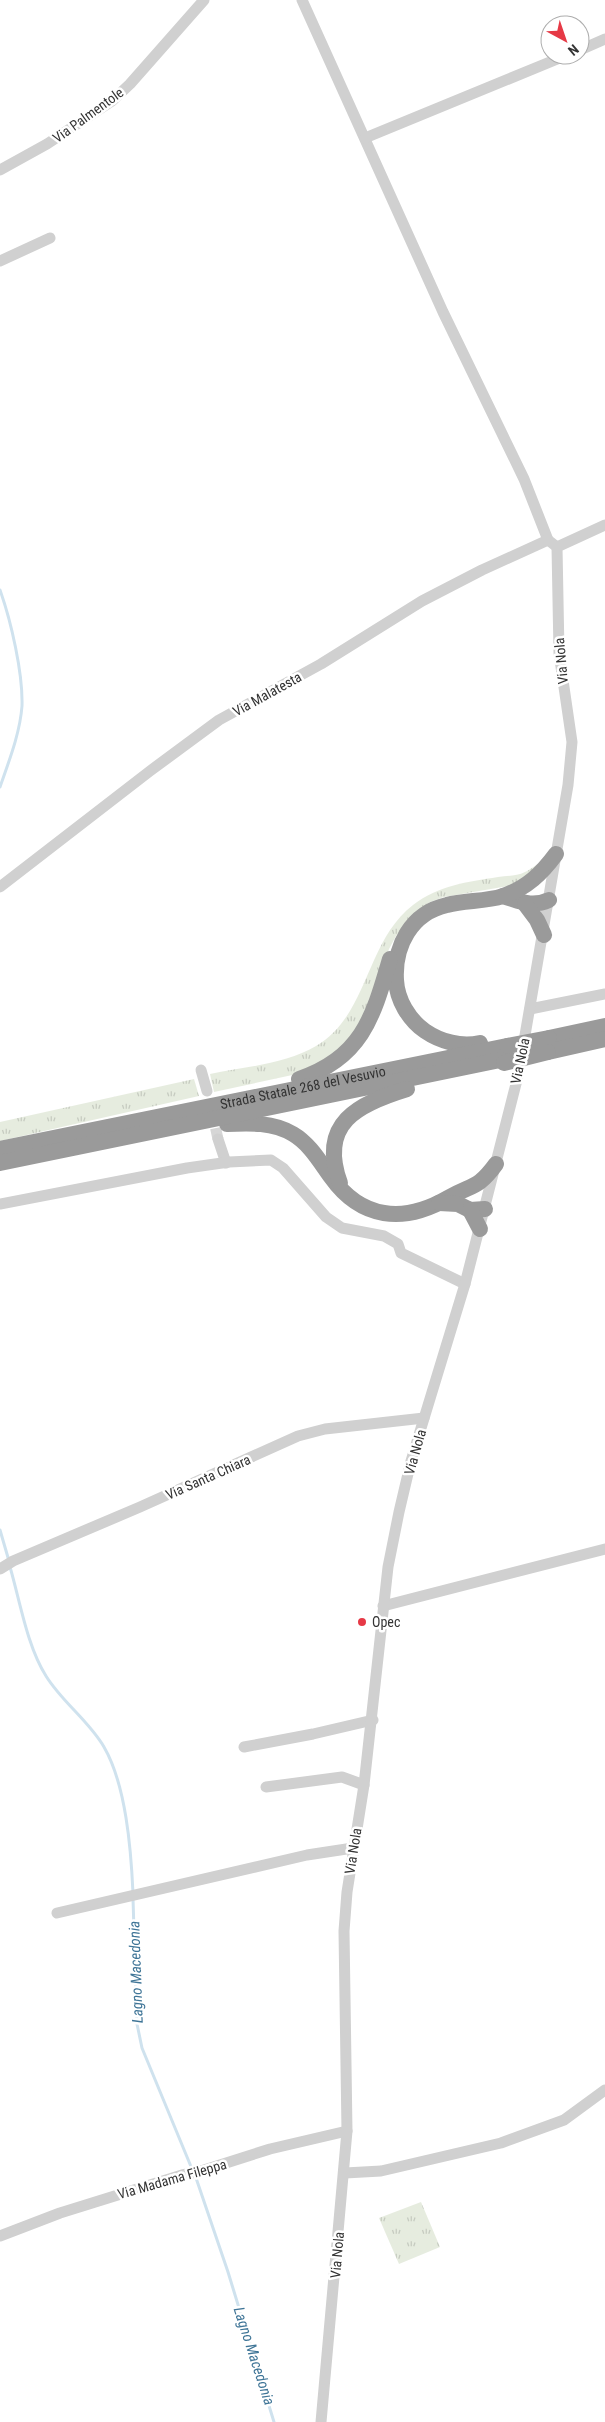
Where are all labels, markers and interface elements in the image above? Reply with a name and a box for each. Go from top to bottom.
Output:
north arrow [540,15,590,65]
text: N [565,41,582,59]
street label: Via Palmentole [50,84,127,146]
street label: Via Nola [551,637,571,685]
street label: Via Malatesta [230,669,304,719]
street label: Via Nola [507,1037,533,1085]
street label: Strada Statale 268 del Vesuvio [219,1063,387,1112]
street label: Via Nola [401,1427,429,1477]
street label: Via Santa Chiara [163,1451,253,1503]
place label: Opec [372,1614,400,1630]
marker: Opec [356,1616,368,1628]
street label: Via Nola [341,1827,365,1875]
water label: Lagno Macedonia [125,1921,147,2023]
street label: Via Madama Fileppa [116,2156,228,2202]
street label: Via Nola [327,2231,347,2279]
water label: Lagno Macedonia [230,2305,278,2407]

